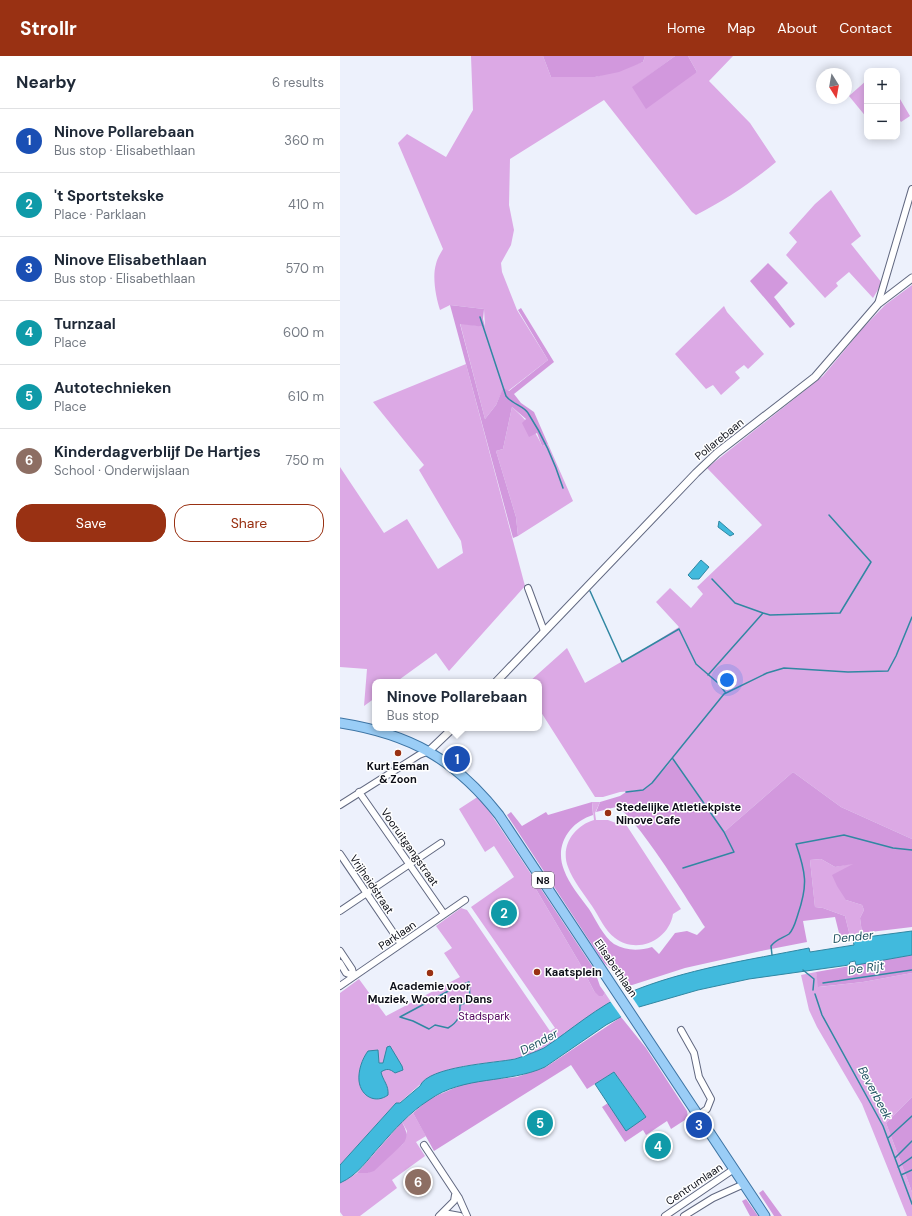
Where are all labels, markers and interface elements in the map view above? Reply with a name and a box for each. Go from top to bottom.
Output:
text: Strollr [20,16,77,41]
text: Home [667,19,705,37]
text: Map [727,19,755,37]
text: About [777,19,817,37]
text: Contact [839,19,892,37]
north arrow [816,68,852,104]
map controls [864,68,900,140]
button: + [864,68,900,104]
text: Nearby [16,71,76,93]
text: 6 results [272,74,324,91]
button: − [864,104,900,140]
text: Ninove Pollarebaan [54,122,194,142]
text: 1 [27,132,31,149]
text: 360 m [284,132,324,149]
text: Bus stop · Elisabethlaan [54,142,195,159]
text: 't Sportstekske [54,186,164,206]
text: 2 [25,196,33,213]
text: 410 m [288,196,324,213]
text: Place · Parklaan [54,206,146,223]
text: Ninove Elisabethlaan [54,250,207,270]
text: 3 [25,260,33,277]
text: 570 m [286,260,324,277]
text: Bus stop · Elisabethlaan [54,270,195,287]
text: Turnzaal [54,314,116,334]
text: 4 [25,324,33,341]
text: 600 m [283,324,324,341]
text: Place [54,334,86,351]
text: Autotechnieken [54,378,171,398]
text: 5 [25,388,33,405]
text: 610 m [288,388,324,405]
text: Place [54,398,86,415]
street label: Pollarebaan [692,415,746,463]
text: Kinderdagverblijf De Hartjes [54,442,261,462]
text: 6 [25,452,33,469]
text: 750 m [286,452,324,469]
text: School · Onderwijslaan [54,462,189,479]
button: Save [16,504,166,542]
button: Share [174,504,324,542]
your location [717,670,737,690]
popup [372,679,542,731]
text: Ninove Pollarebaan [387,687,527,707]
text: Bus stop [387,707,439,724]
pin: 1 [444,744,470,774]
marker: Kurt Eeman & Zoon [393,748,403,758]
place label: Kurt Eeman & Zoon [367,759,429,786]
place label: Stedelijke Atletiekpiste Ninove Cafe [616,800,742,827]
street label: Vooruitgangstraat [378,806,442,888]
marker: Stedelijke Atletiekpiste Ninove Cafe [603,808,613,818]
street label: Vrijheidstraat [347,852,397,916]
road number: N8 [532,872,554,888]
pin: 2 [491,898,517,928]
street label: Parklaan [375,917,419,953]
water label: Dender [832,927,875,947]
street label: Elisabethlaan [591,936,641,1000]
water label: De Rijt [847,958,885,978]
place label: Kaatsplein [545,965,602,979]
marker: Kaatsplein [532,967,542,977]
marker: Academie voor Muziek, Woord en Dans [425,968,435,978]
place label: Academie voor Muziek, Woord en Dans [368,979,492,1006]
park label: Stadspark [458,1009,510,1023]
water label: Dender [517,1025,561,1059]
water label: Beverbeek [854,1063,896,1123]
pin: 5 [527,1108,553,1138]
pin: 3 [686,1110,712,1140]
pin: 4 [645,1131,671,1161]
street label: Centrumlaan [663,1160,725,1208]
pin: 6 [405,1167,431,1197]

